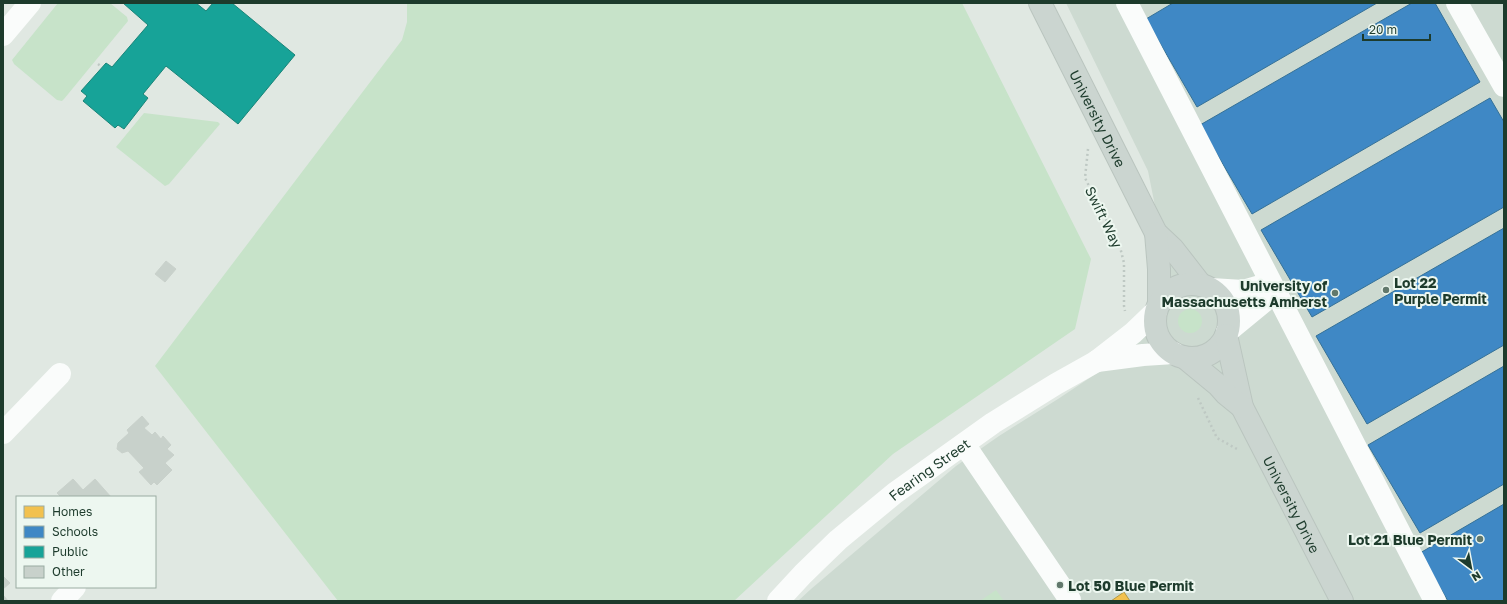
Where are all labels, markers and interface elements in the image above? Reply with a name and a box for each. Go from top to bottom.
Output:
scale bar [1363,16,1430,42]
text: 20 m [1369,22,1397,37]
street label: University Drive [1066,67,1130,170]
street label: Swift Way [1082,183,1126,251]
place label: Lot 22 Purple Permit [1394,274,1487,307]
place label: University of Massachusetts Amherst [1162,277,1328,310]
marker: Lot 22 Purple Permit [1381,285,1391,295]
marker: University of Massachusetts Amherst [1330,288,1340,298]
street label: Fearing Street [885,434,973,504]
street label: University Drive [1260,453,1324,556]
legend [16,496,156,588]
text: Homes [52,504,92,519]
text: Schools [52,524,98,539]
place label: Lot 21 Blue Permit [1348,531,1472,548]
marker: Lot 21 Blue Permit [1475,534,1485,544]
text: Public [52,544,89,559]
north arrow [1451,548,1491,588]
text: Other [52,564,85,579]
text: N [1470,569,1484,585]
place label: Lot 50 Blue Permit [1068,577,1194,594]
marker: Lot 50 Blue Permit [1055,580,1065,590]

